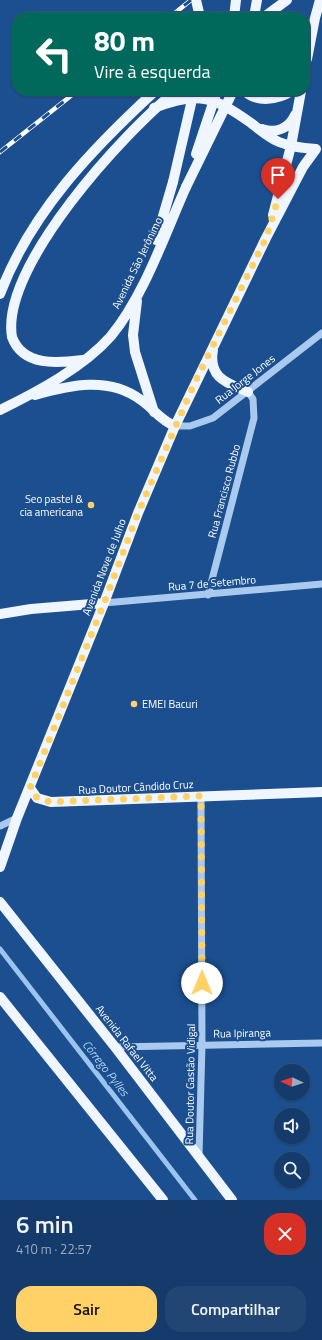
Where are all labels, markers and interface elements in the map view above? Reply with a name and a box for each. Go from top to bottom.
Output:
text: 80 m [94,19,155,62]
icon: left [28,28,80,80]
text: Vire à esquerda [94,58,211,85]
pin [261,158,295,199]
icon: arrive [267,164,289,186]
street label: Avenida São Jerônimo [108,214,166,312]
street label: Rua Jorge Jones [212,350,278,408]
street label: Rua Francisco Rubbo [204,442,244,540]
place label: Seo pastel & cia americana [20,491,83,520]
marker: Seo pastel & cia americana [86,500,96,510]
street label: Avenida Nove de Julho [78,516,130,618]
street label: Rua 7 de Setembro [167,571,257,595]
place label: EMEI Bacuri [142,696,198,712]
marker: EMEI Bacuri [129,699,139,709]
street label: Rua Doutor Cândido Cruz [78,776,194,798]
position arrow [181,962,223,1004]
street label: Avenida Rafael Vitta [92,1001,162,1085]
street label: Rua Doutor Gastão Vidigal [181,1023,199,1145]
street label: Rua Ipiranga [213,1024,272,1042]
water label: Córrego Pylles [78,1036,135,1101]
north arrow [274,1064,310,1100]
map controls [274,1064,310,1188]
button: sound [274,1108,310,1144]
button: search [274,1152,310,1188]
text: 6 min [16,1206,74,1242]
button: close [264,1213,306,1255]
text: 410 m · 22:57 [16,1239,92,1259]
button: Sair [16,1286,157,1332]
button: Compartilhar [165,1286,306,1332]

